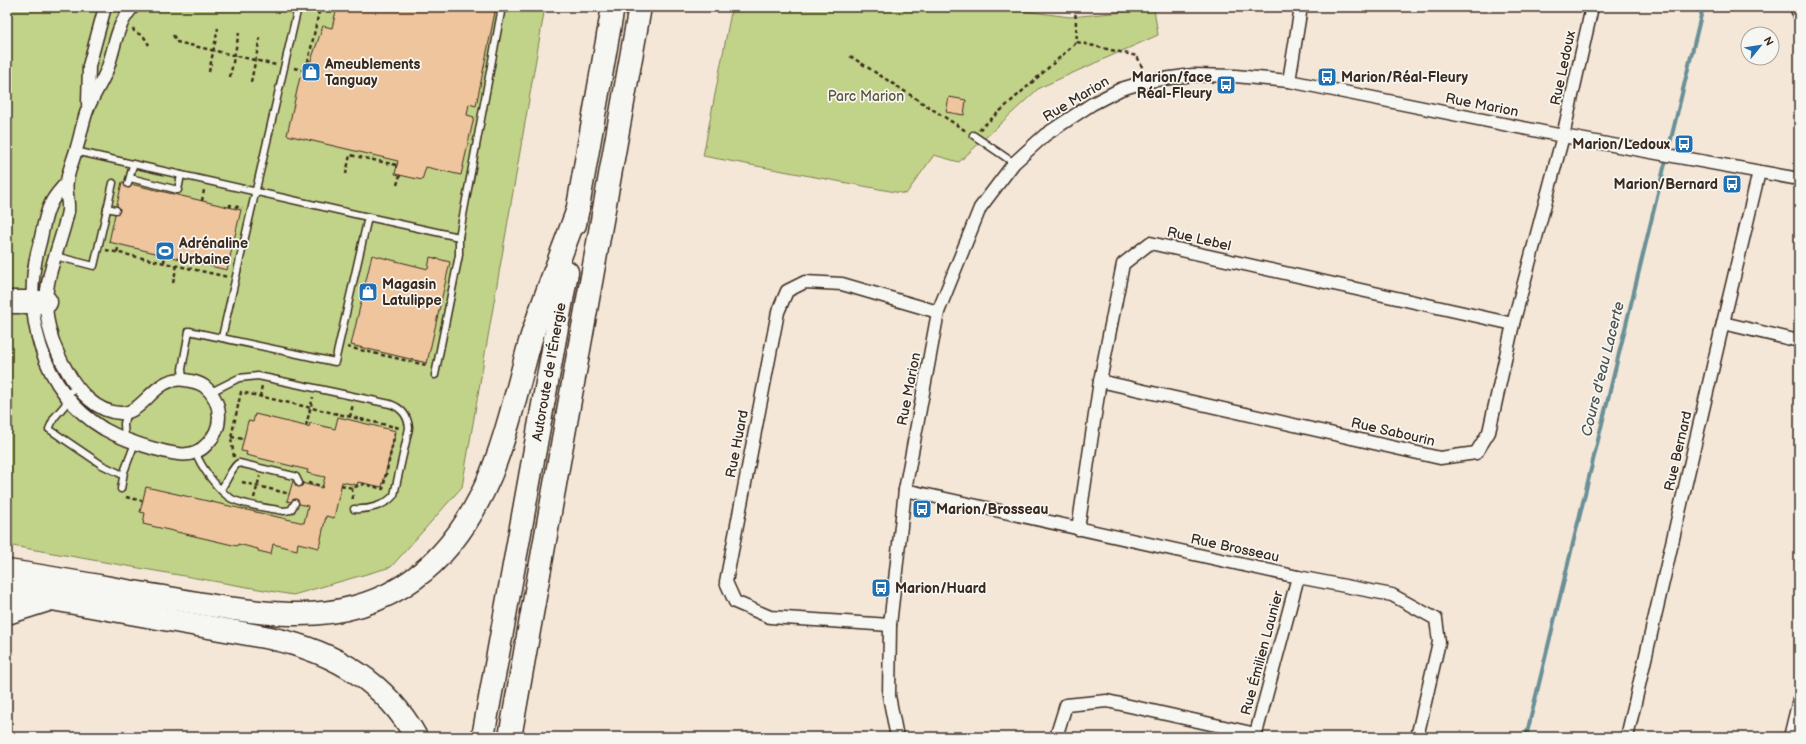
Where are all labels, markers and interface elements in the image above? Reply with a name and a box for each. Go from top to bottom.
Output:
north arrow [1740,26,1780,66]
street label: Rue Ledoux [1547,29,1579,107]
text: N [1761,34,1776,48]
place label: Ameublements Tanguay [324,56,420,89]
shop icon: Ameublements Tanguay [300,61,322,83]
bus stop icon: Marion/Réal-Fleury [1316,66,1338,88]
place label: Marion/face Réal-Fleury [1132,69,1213,102]
place label: Marion/Réal-Fleury [1341,69,1469,86]
street label: Rue Marion [1040,73,1112,125]
bus stop icon: Marion/face Réal-Fleury [1215,74,1237,96]
park label: Parc Marion [828,88,904,105]
street label: Rue Marion [1444,90,1520,120]
bus stop icon: Marion/Ledoux [1673,133,1695,155]
place label: Marion/Ledoux [1572,136,1671,153]
bus stop icon: Marion/Bernard [1721,173,1743,195]
place label: Marion/Bernard [1614,176,1718,193]
street label: Rue Lebel [1165,223,1233,255]
place label: Adrénaline Urbaine [178,235,248,268]
sports icon: Adrénaline Urbaine [154,240,176,262]
place label: Magasin Latulippe [382,276,441,309]
shop icon: Magasin Latulippe [357,281,379,303]
water label: Cours d'eau Lacerte [1577,299,1629,438]
street label: Autoroute de l'Énergie [527,301,570,443]
street label: Rue Marion [894,351,924,427]
street label: Rue Huard [722,409,752,479]
street label: Rue Bernard [1661,409,1695,493]
street label: Rue Sabourin [1349,414,1437,450]
bus stop icon: Marion/Brosseau [911,498,933,520]
place label: Marion/Brosseau [936,501,1049,518]
street label: Rue Brosseau [1189,530,1281,566]
bus stop icon: Marion/Huard [870,577,892,599]
place label: Marion/Huard [895,580,986,597]
street label: Rue Émilien Launier [1236,588,1287,717]

